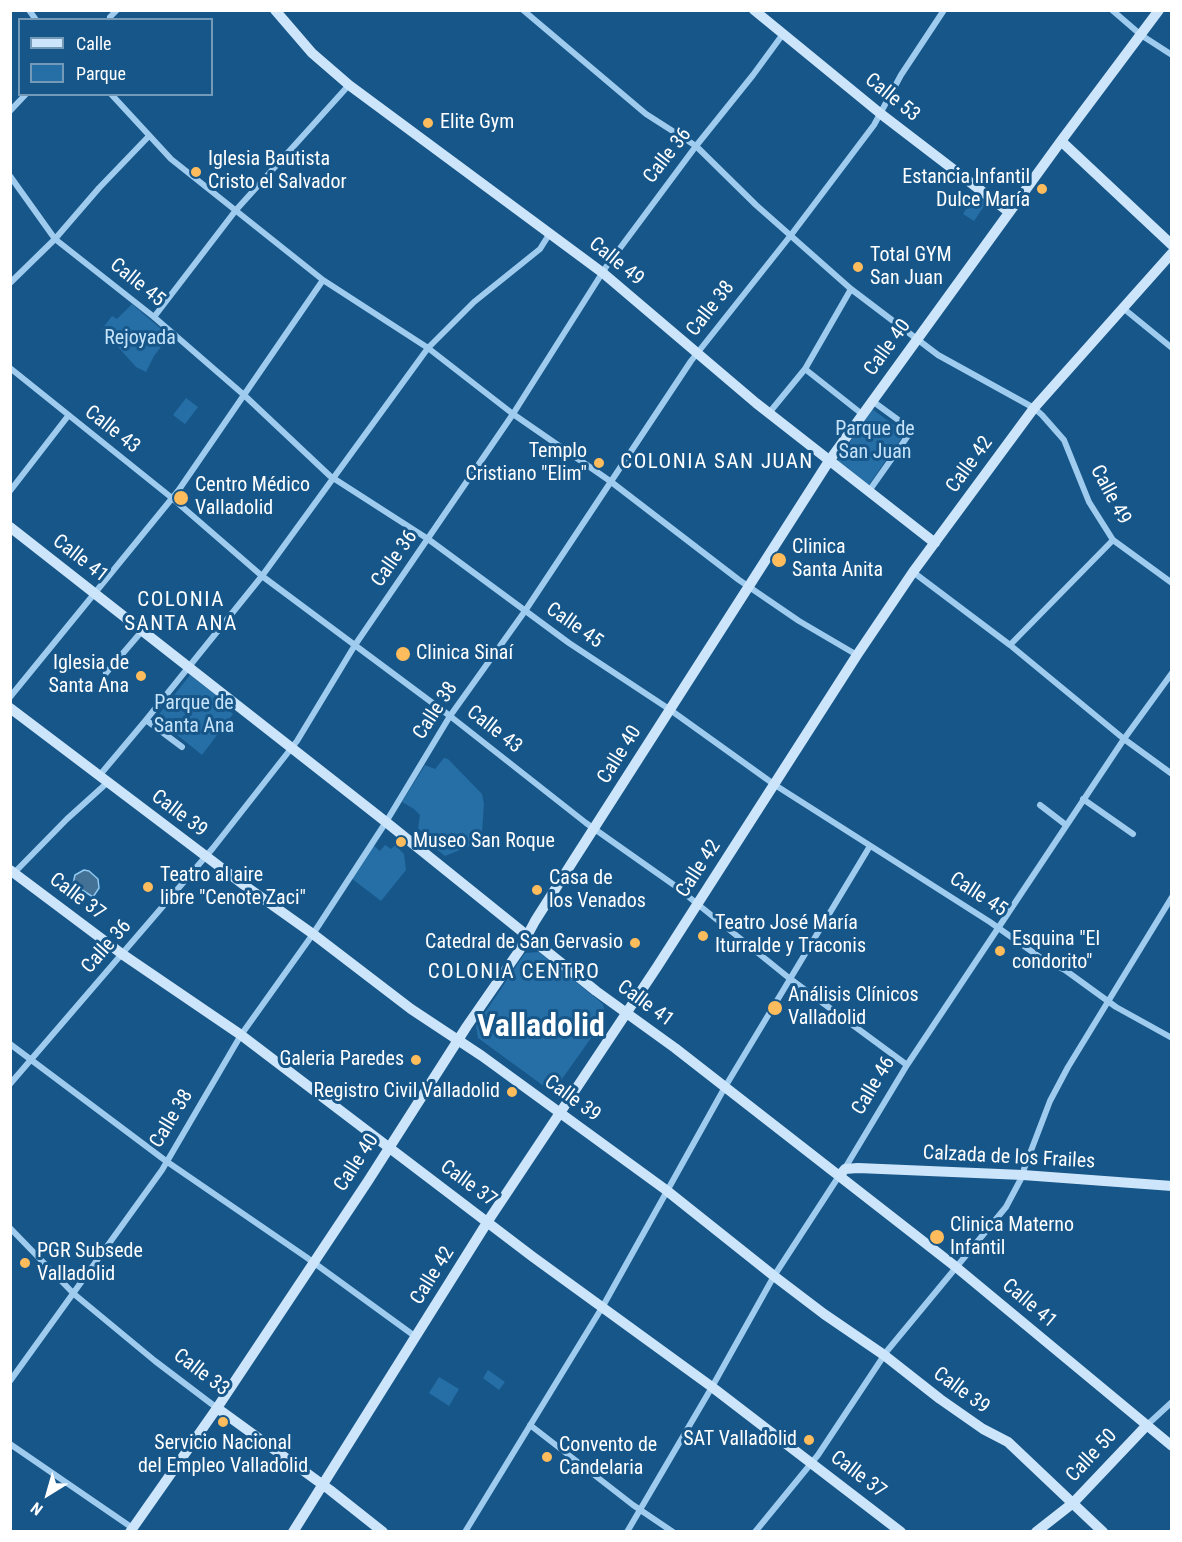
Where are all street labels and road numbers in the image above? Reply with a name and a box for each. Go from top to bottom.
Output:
street label: Calle 53 [860,69,924,127]
street label: Calle 36 [639,123,697,189]
street label: Calle 49 [584,233,648,291]
street label: Calle 45 [105,254,169,312]
street label: Calle 38 [682,276,740,342]
street label: Calle 40 [860,315,916,381]
street label: Calle 43 [79,401,145,459]
street label: Calle 42 [942,432,998,498]
street label: Calle 49 [1084,461,1136,529]
street label: Calle 36 [367,526,423,592]
street label: Calle 41 [47,530,113,588]
street label: Calle 45 [541,598,607,654]
street label: Calle 38 [409,678,463,744]
street label: Calle 43 [461,701,527,759]
street label: Calle 40 [593,722,647,788]
street label: Calle 39 [146,785,212,843]
street label: Calle 42 [672,836,726,902]
street label: Calle 37 [44,868,110,926]
street label: Calle 45 [945,868,1011,922]
street label: Calle 36 [77,915,137,979]
street label: Calle 41 [612,976,678,1032]
street label: Calle 46 [847,1052,901,1120]
street label: Calle 39 [539,1071,605,1127]
street label: Calle 38 [145,1085,199,1153]
street label: Calle 40 [330,1130,384,1196]
street label: Calzada de los Frailes [922,1142,1096,1174]
street label: Calle 37 [435,1156,501,1212]
street label: Calle 42 [406,1243,460,1309]
street label: Calle 41 [997,1274,1061,1334]
street label: Calle 33 [168,1344,234,1402]
street label: Calle 39 [928,1363,994,1419]
street label: Calle 50 [1061,1424,1123,1488]
street label: Calle 37 [825,1446,891,1504]

